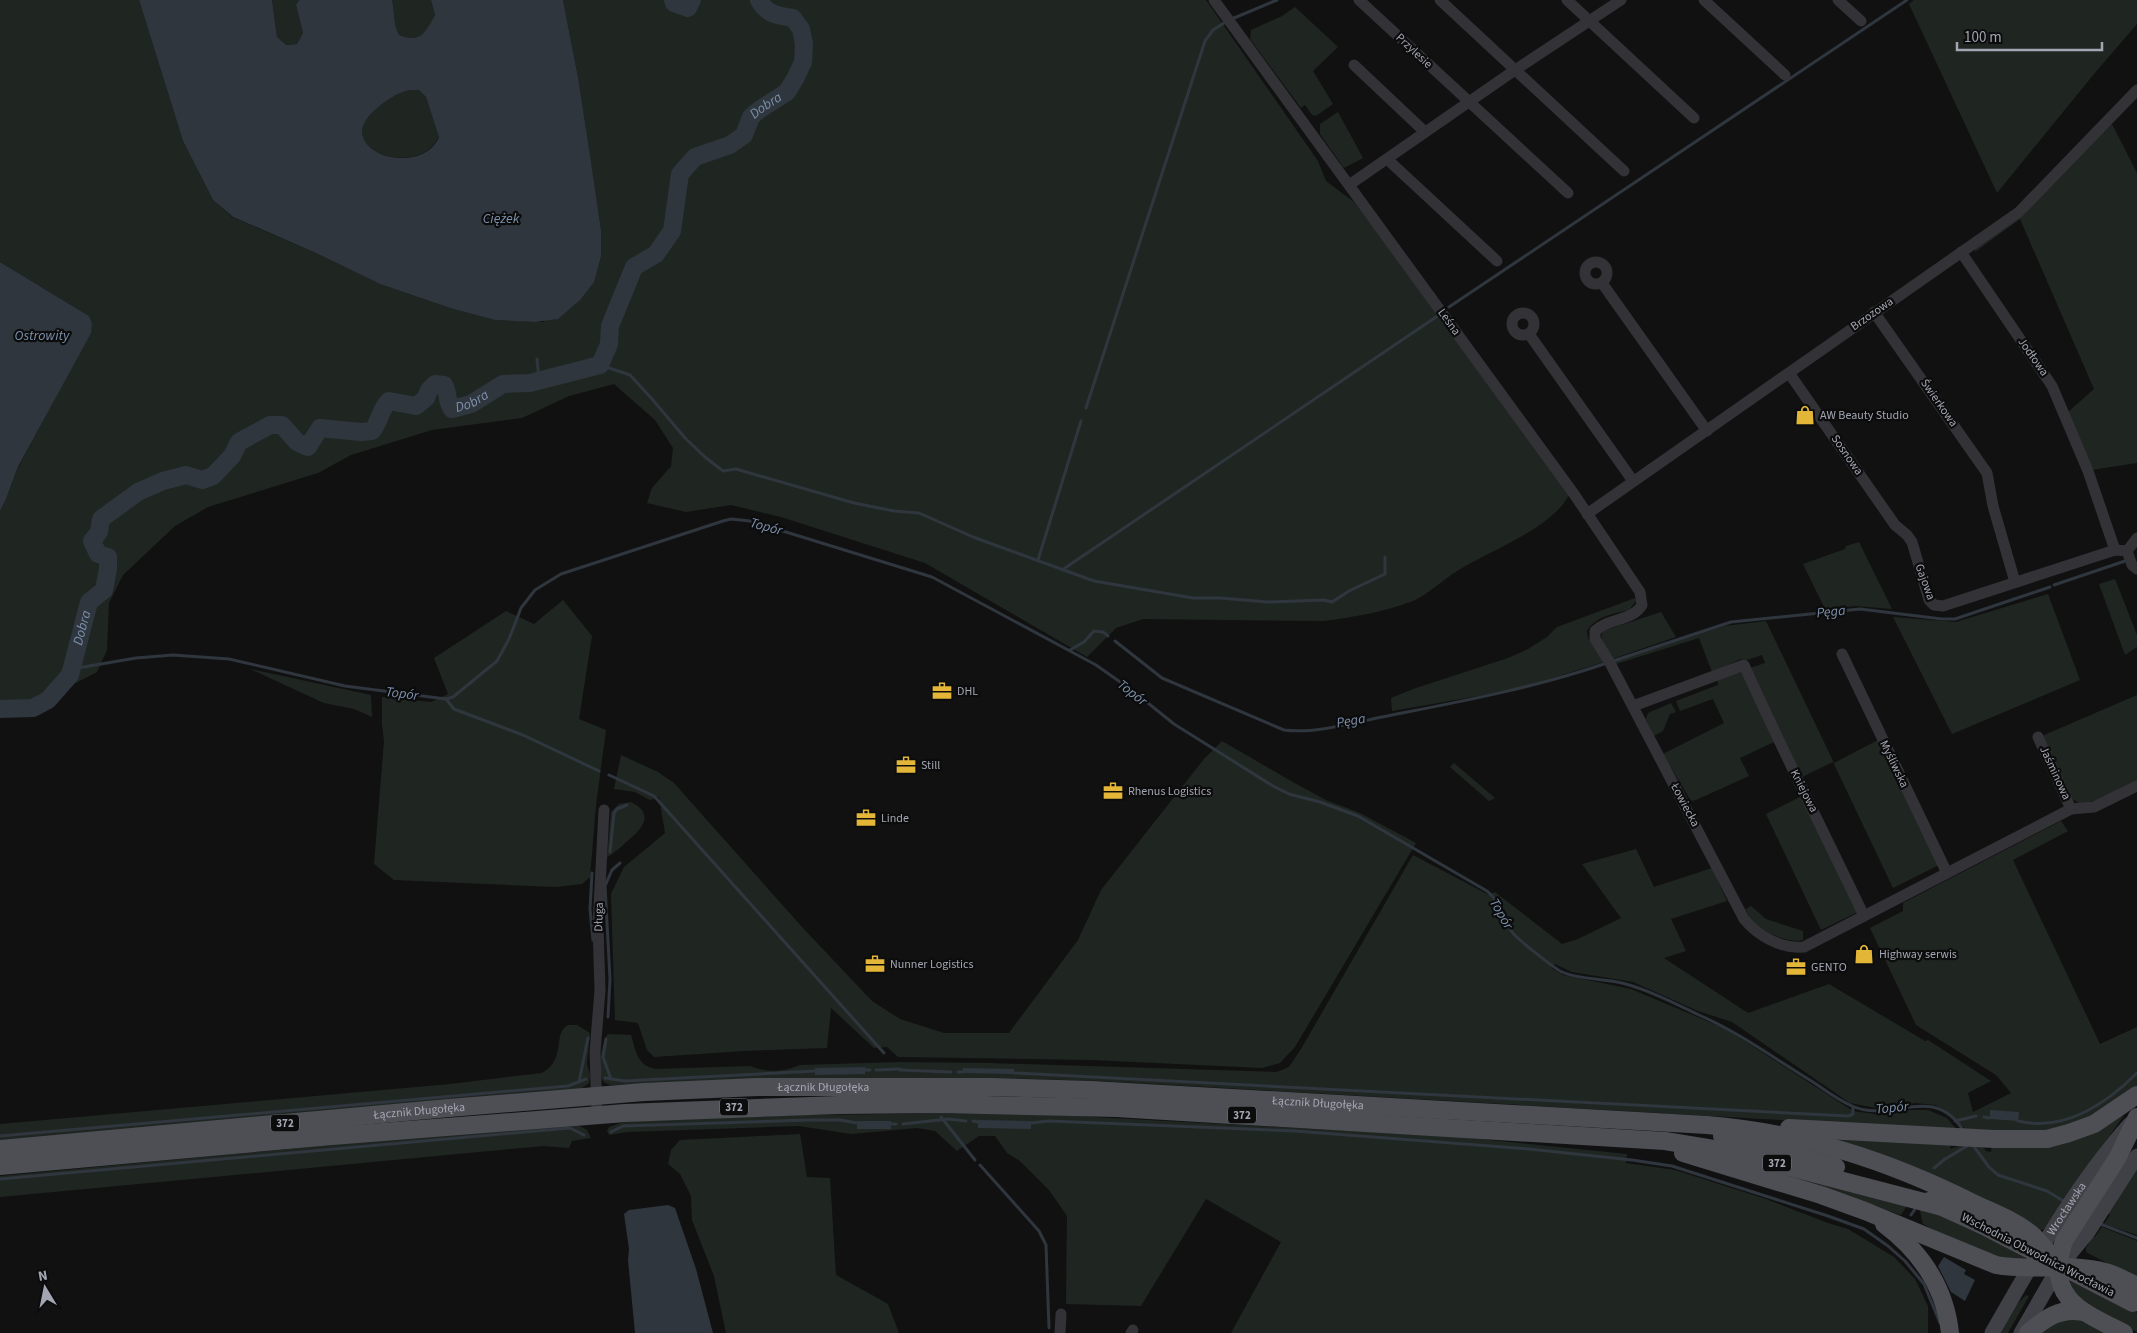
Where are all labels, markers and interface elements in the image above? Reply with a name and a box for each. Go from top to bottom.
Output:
scale bar [1957,20,2102,52]
text: 100 m [1964,27,2002,48]
street label: Przylesie [1392,30,1436,72]
water label: Dobra [745,87,787,124]
water label: Ciężek [483,209,520,229]
street label: Brzozowa [1847,293,1897,335]
street label: Leśna [1434,305,1464,339]
water label: Ostrowity [15,326,70,346]
street label: Jodłowa [2014,334,2052,380]
street label: Świerkowa [1916,376,1962,430]
water label: Dobra [453,385,493,418]
shop icon: AW Beauty Studio [1794,404,1816,426]
place label: AW Beauty Studio [1820,407,1909,424]
street label: Sosnowa [1827,431,1867,479]
water label: Topór [748,513,786,541]
street label: Gajowa [1911,562,1939,602]
water label: Pęga [1815,600,1847,623]
water label: Dobra [68,608,96,647]
water label: Topór [1113,675,1152,712]
office icon: DHL [931,680,953,702]
water label: Topór [385,682,421,706]
place label: DHL [957,683,978,700]
water label: Pęga [1335,709,1368,733]
street label: Myśliwska [1875,737,1913,791]
street label: Jaśminowa [2035,743,2075,803]
office icon: Still [895,754,917,776]
place label: Still [921,757,940,774]
street label: Kniejowa [1786,766,1822,816]
street label: Łowiecka [1666,779,1704,830]
office icon: Rhenus Logistics [1102,780,1124,802]
place label: Rhenus Logistics [1128,783,1211,800]
office icon: Linde [855,807,877,829]
place label: Linde [881,810,909,827]
water label: Topór [1484,895,1518,934]
street label: Długa [590,902,608,932]
shop icon: Highway serwis [1853,943,1875,965]
place label: Highway serwis [1879,946,1957,963]
office icon: Nunner Logistics [864,953,886,975]
place label: Nunner Logistics [890,956,973,973]
office icon: GENTO [1785,956,1807,978]
place label: GENTO [1811,959,1847,976]
street label: Łącznik Długołęka [776,1079,869,1096]
street label: Łącznik Długołęka [1271,1092,1364,1114]
water label: Topór [1875,1097,1910,1119]
street label: Łącznik Długołęka [372,1098,466,1123]
road number: 372 [720,1098,748,1116]
road number: 372 [1228,1106,1256,1124]
road number: 372 [271,1114,299,1132]
road number: 372 [1763,1154,1791,1172]
street label: Wrocławska [2043,1179,2090,1239]
street label: Wschodnia Obwodnica Wrocławia [1958,1209,2118,1301]
north arrow [20,1263,70,1313]
text: N [37,1266,49,1287]

